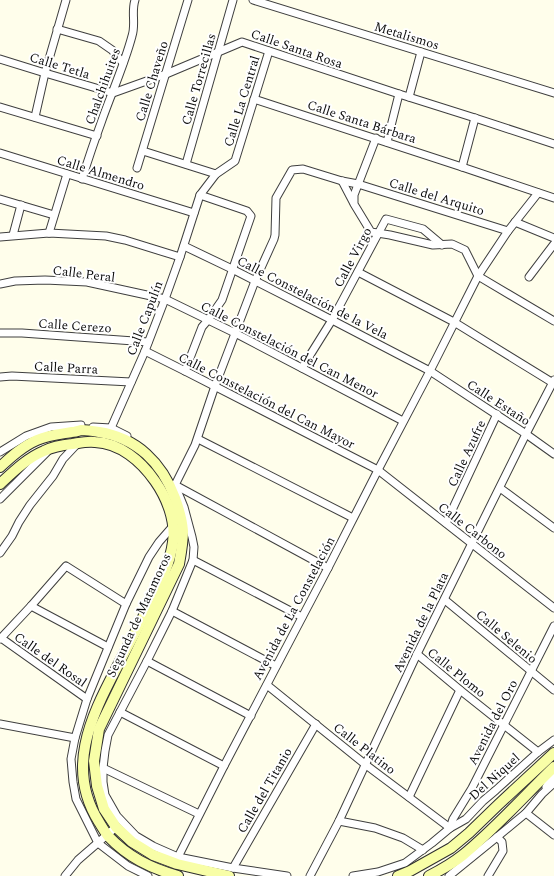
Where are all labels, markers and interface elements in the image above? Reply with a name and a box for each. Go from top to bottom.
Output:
street label: Metalismos [372,17,442,55]
street label: Calle Santa Rosa [248,24,346,74]
street label: Calle Torrecillas [176,31,222,127]
street label: Calle Chaveño [130,39,174,124]
street label: Chalchihuites [80,45,126,127]
street label: Calle Tetla [27,47,93,85]
street label: Calle La Central [219,53,265,149]
street label: Calle Santa Bárbara [305,95,419,149]
street label: Calle Almendro [54,150,147,196]
street label: Calle del Arquito [387,173,487,221]
street label: Calle Virgo [329,224,377,291]
street label: Calle Constelación de la Vela [233,251,392,345]
street label: Calle Peral [52,260,116,288]
street label: Calle Capulín [121,278,169,359]
street label: Calle Constelación del Can Menor [197,296,382,404]
street label: Calle Cerezo [38,313,112,339]
street label: Calle Constelación del Can Mayor [175,347,358,454]
street label: Calle Parra [33,356,99,380]
street label: Calle Estaño [463,375,534,431]
street label: Calle Azufre [443,417,491,490]
street label: Calle Carbono [434,497,511,564]
street label: Avenida de La Constelación [247,533,341,684]
street label: Segunda de Matamoros [101,550,176,681]
street label: Avenida de la Plata [388,568,454,676]
street label: Calle Selenio [471,605,542,669]
street label: Calle del Rosal [10,627,91,692]
street label: Calle Plomo [423,643,490,703]
street label: Avenida del Oro [463,676,523,769]
street label: Calle Platino [329,718,400,780]
street label: Calle del Titanio [232,744,298,837]
street label: Del Niquel [465,748,525,805]

